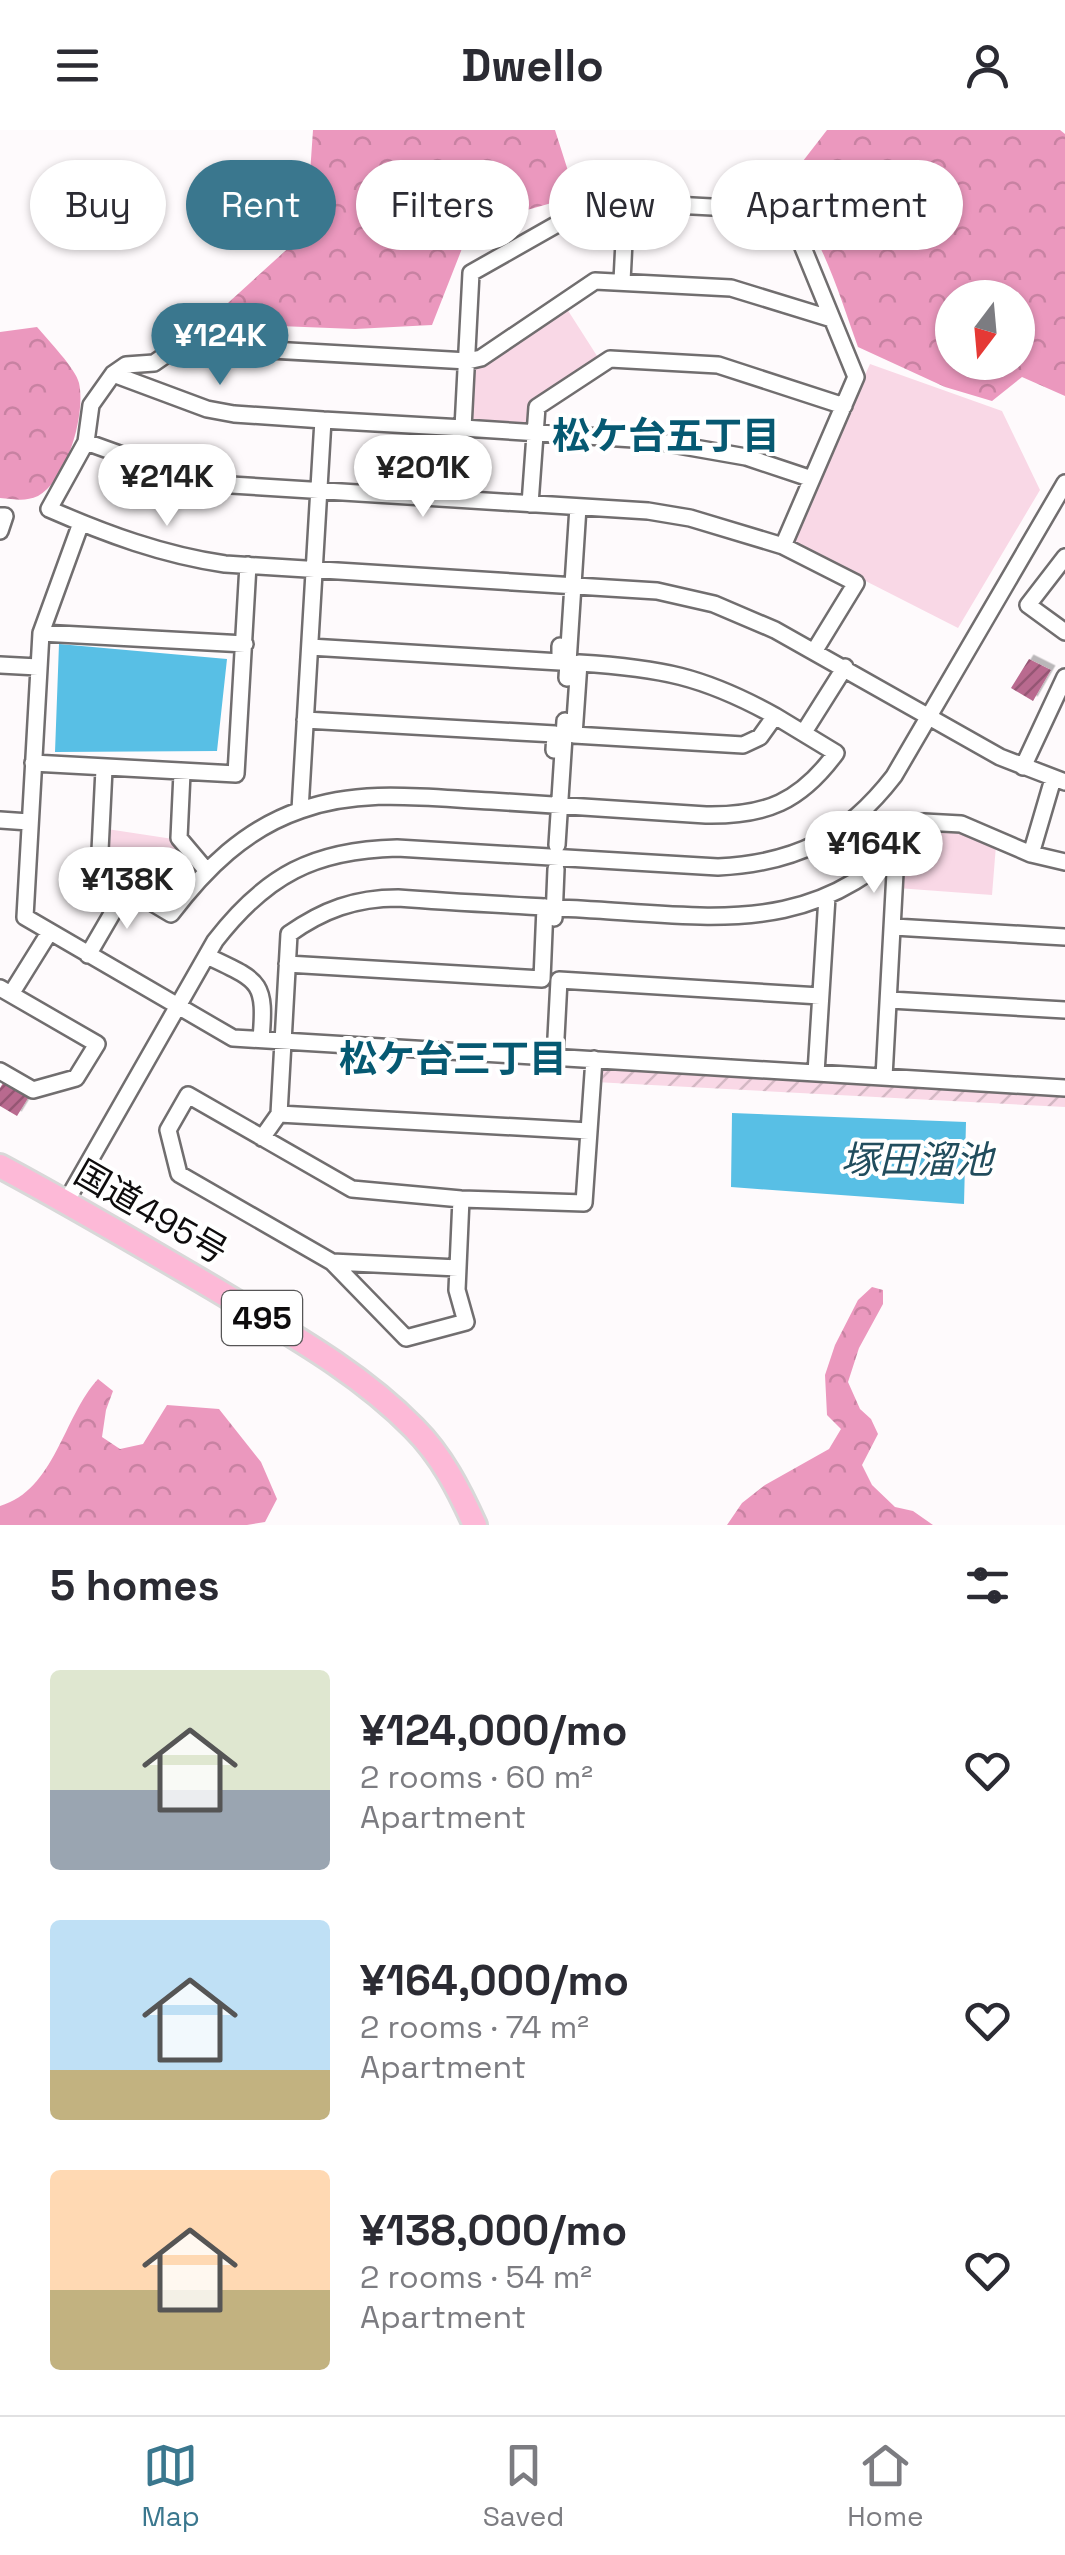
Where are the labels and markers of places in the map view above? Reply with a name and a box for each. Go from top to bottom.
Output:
pin: ¥124K [150,303,290,388]
pin: ¥201K [353,435,493,520]
pin: ¥214K [97,444,237,529]
pin: ¥164K [804,811,944,896]
pin: ¥138K [57,847,197,932]

